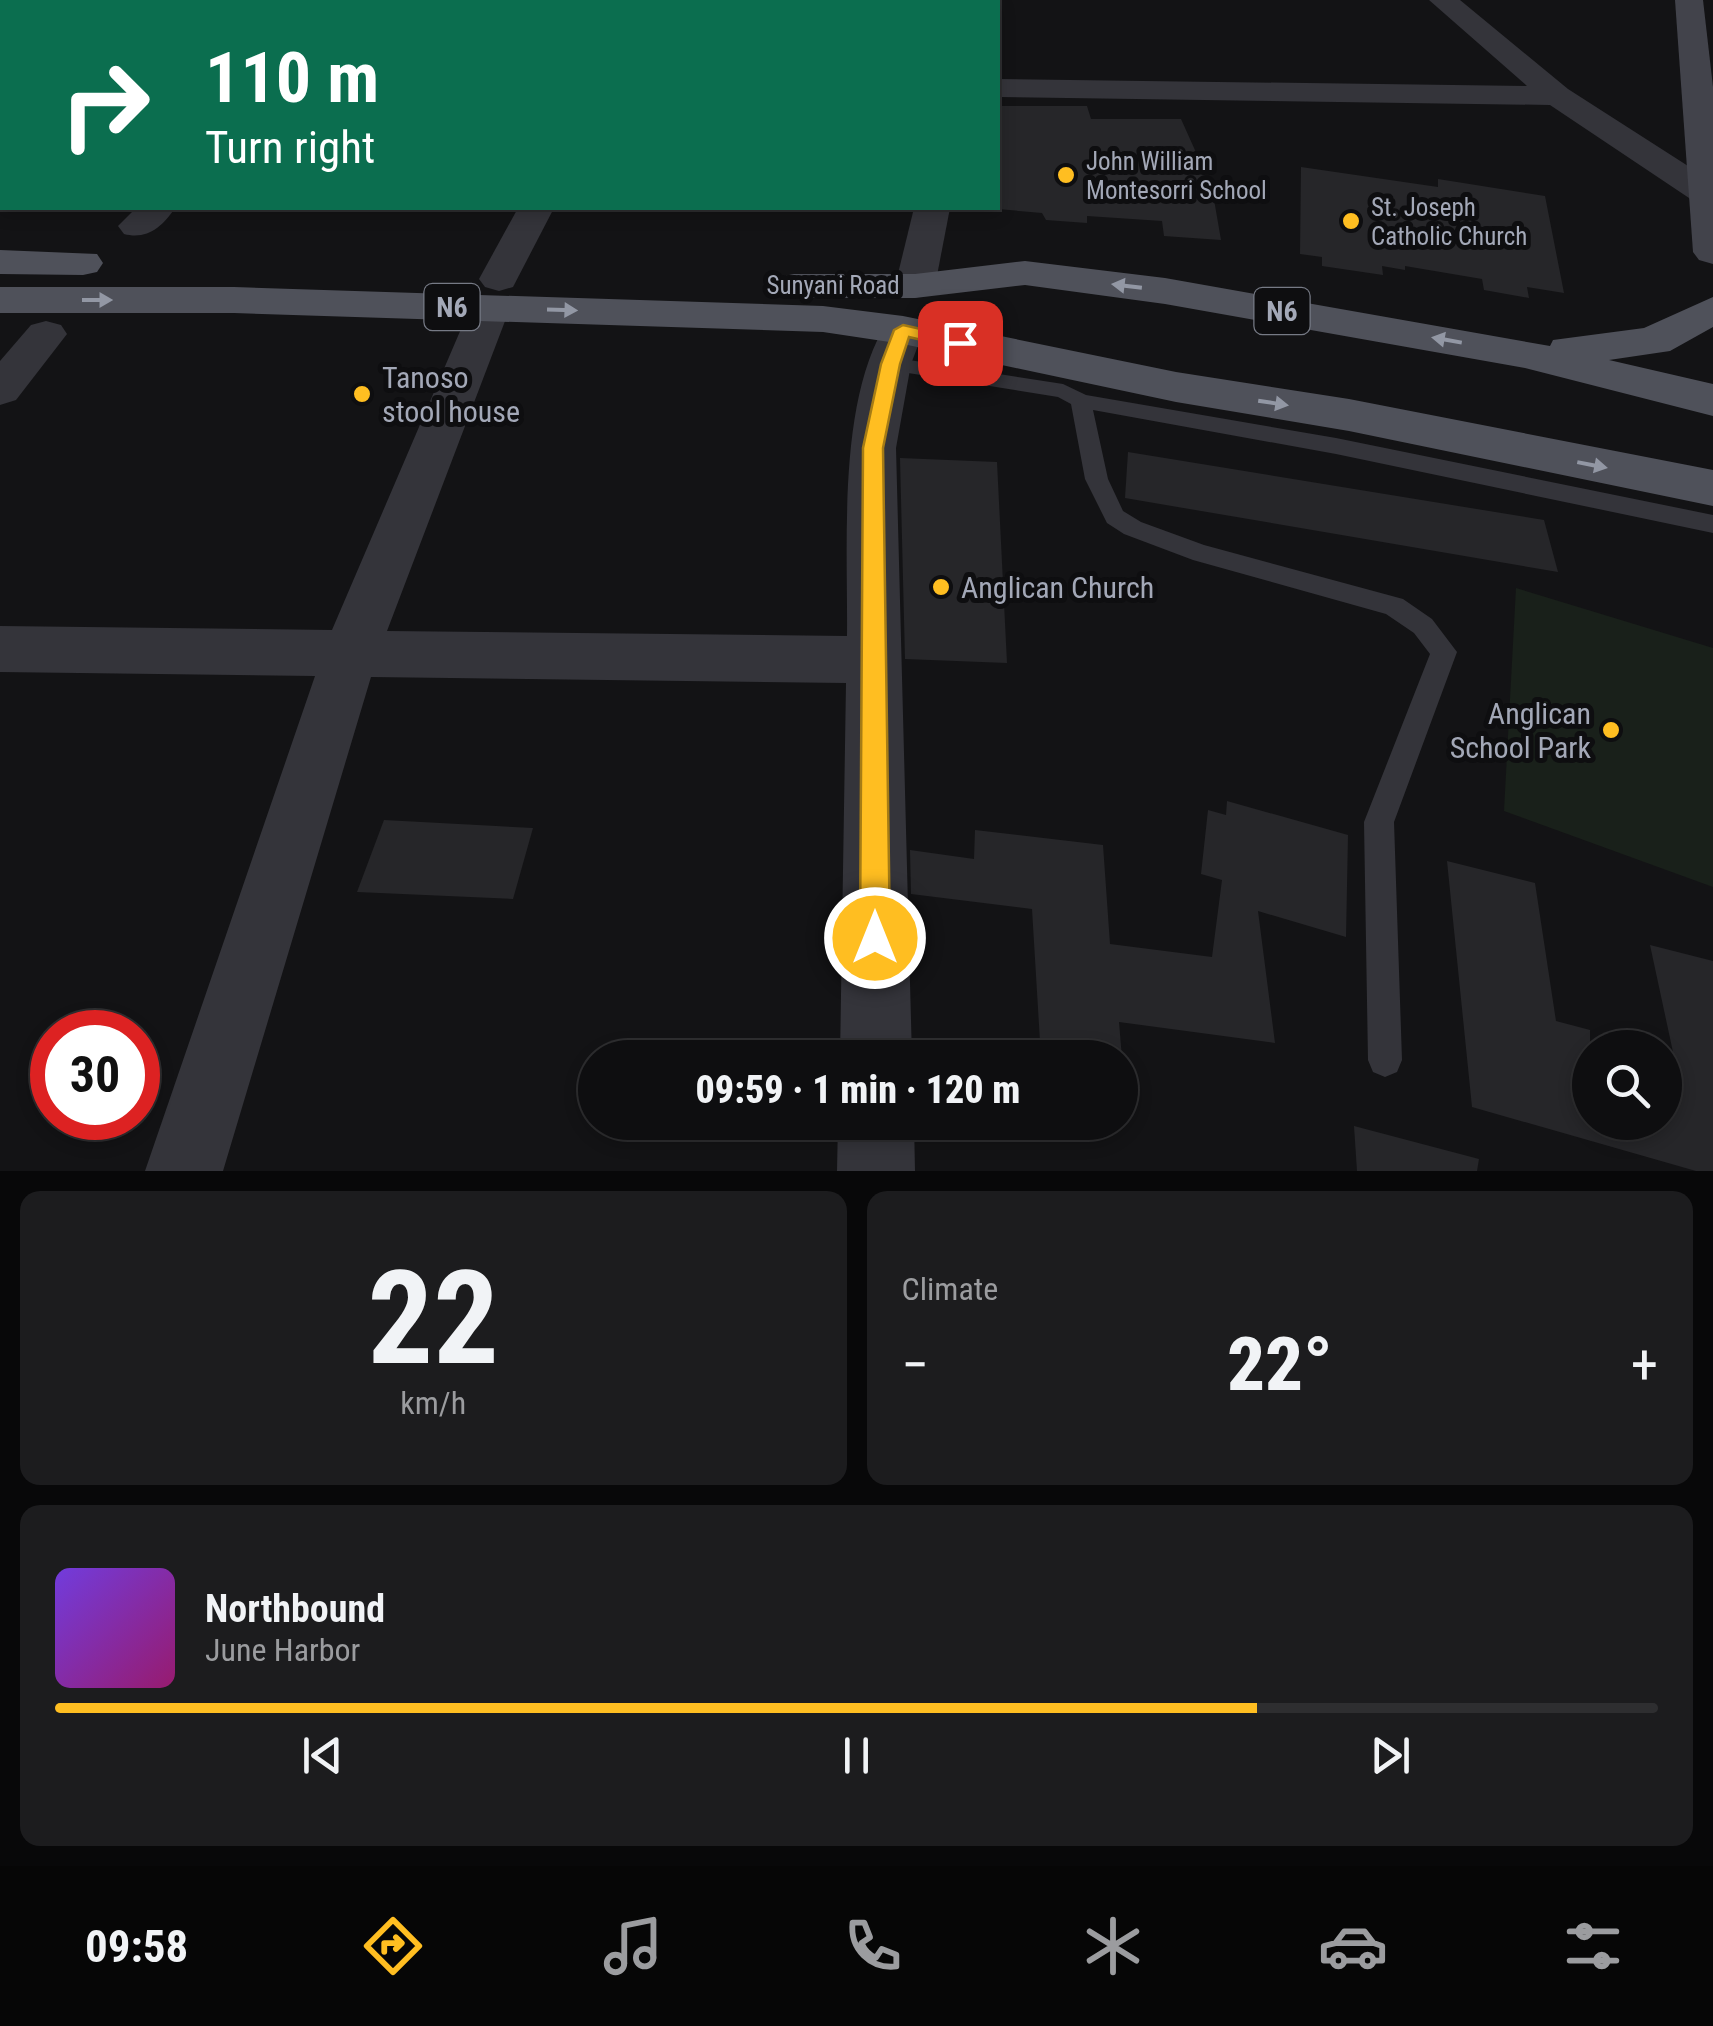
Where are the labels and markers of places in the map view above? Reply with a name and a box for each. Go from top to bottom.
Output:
place label: John William Montesorri School [1086,147,1267,205]
marker: John William Montesorri School [1055,164,1077,186]
place label: St. Joseph Catholic Church [1371,193,1527,251]
marker: St. Joseph Catholic Church [1340,210,1362,232]
pin [918,301,1003,386]
place label: Tanoso stool house [382,360,520,429]
marker: Tanoso stool house [351,383,373,405]
place label: Anglican Church [961,570,1154,605]
marker: Anglican Church [930,576,952,598]
place label: Anglican School Park [1450,696,1591,765]
marker: Anglican School Park [1600,719,1622,741]

